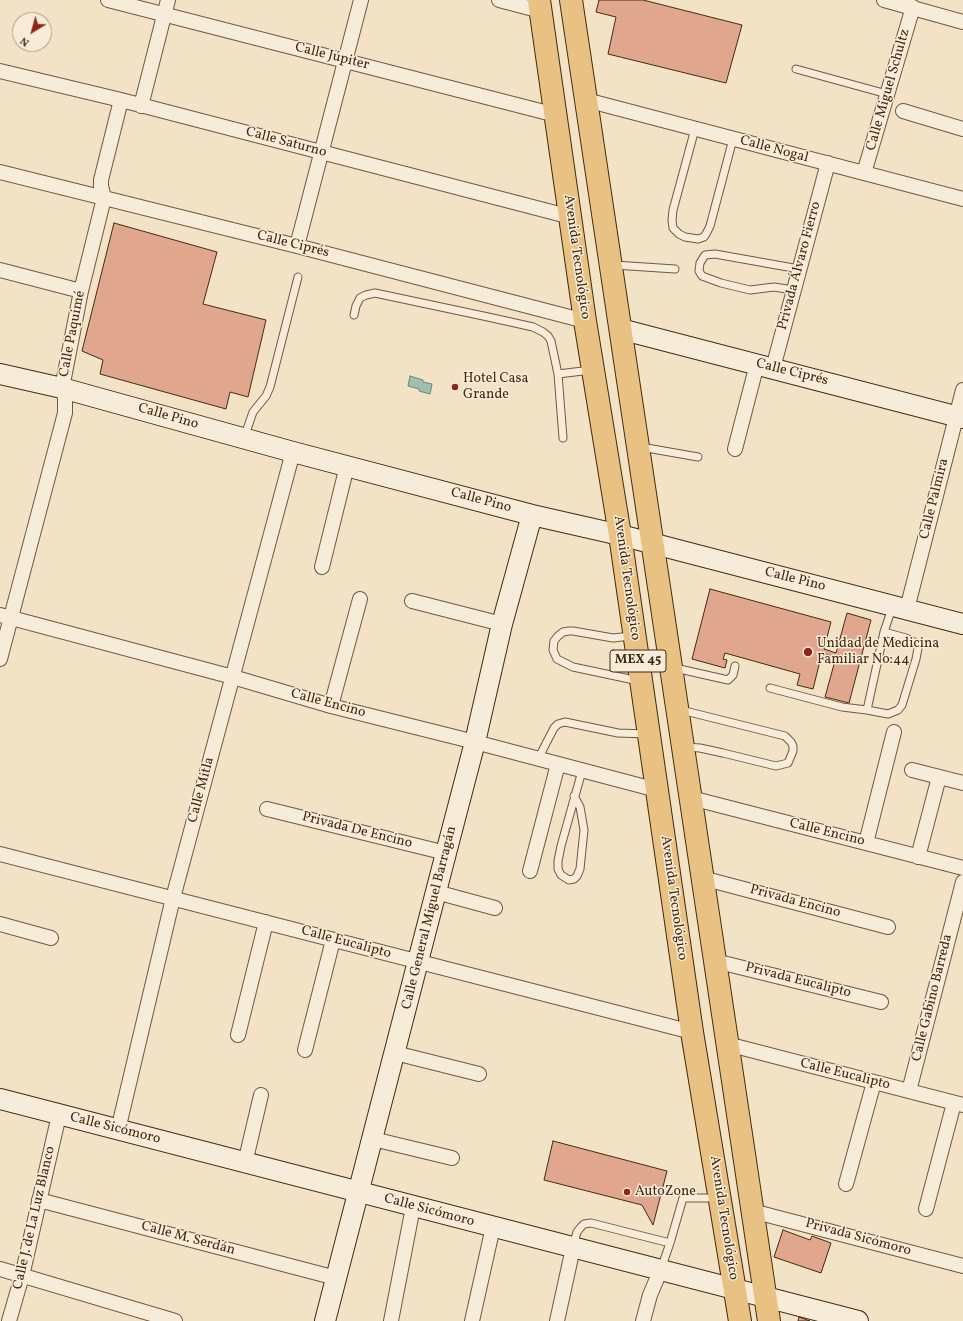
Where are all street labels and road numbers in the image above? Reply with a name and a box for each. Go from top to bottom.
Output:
street label: Calle Miguel Schultz [864,27,914,153]
street label: Calle Júpiter [293,40,371,74]
street label: Calle Saturno [244,124,328,162]
street label: Calle Nogal [738,133,810,167]
street label: Avenida Tecnológico [559,194,593,320]
street label: Privada Álvaro Fierro [775,200,825,332]
street label: Calle Ciprés [255,228,331,262]
street label: Calle Paquimé [56,289,90,379]
street label: Calle Ciprés [754,356,830,390]
street label: Calle Pino [136,400,200,434]
street label: Calle Palmira [917,457,953,541]
street label: Calle Pino [449,485,513,517]
street label: Avenida Tecnológico [609,515,643,641]
street label: Calle Pino [763,564,827,596]
road number: MEX 45 [610,650,666,672]
street label: Calle Encino [289,686,367,722]
street label: Calle Mitla [185,755,219,825]
street label: Privada De Encino [300,809,414,853]
street label: Calle Encino [788,816,866,850]
street label: Calle General Miguel Barragán [399,825,461,1011]
street label: Avenida Tecnológico [656,835,690,961]
street label: Privada Encino [748,882,842,922]
street label: Calle Eucalipto [299,923,393,963]
street label: Calle Gabino Barreda [909,933,957,1063]
street label: Privada Eucalipto [743,960,853,1002]
street label: Calle Eucalipto [798,1056,892,1094]
street label: Calle Sicómoro [68,1110,162,1148]
street label: Calle J. de La Luz Blanco [10,1145,60,1291]
street label: Avenida Tecnológico [705,1155,741,1281]
street label: Calle Sicómoro [382,1191,476,1231]
street label: Privada Sicómoro [803,1216,913,1260]
street label: Calle M. Serdán [139,1218,237,1260]

